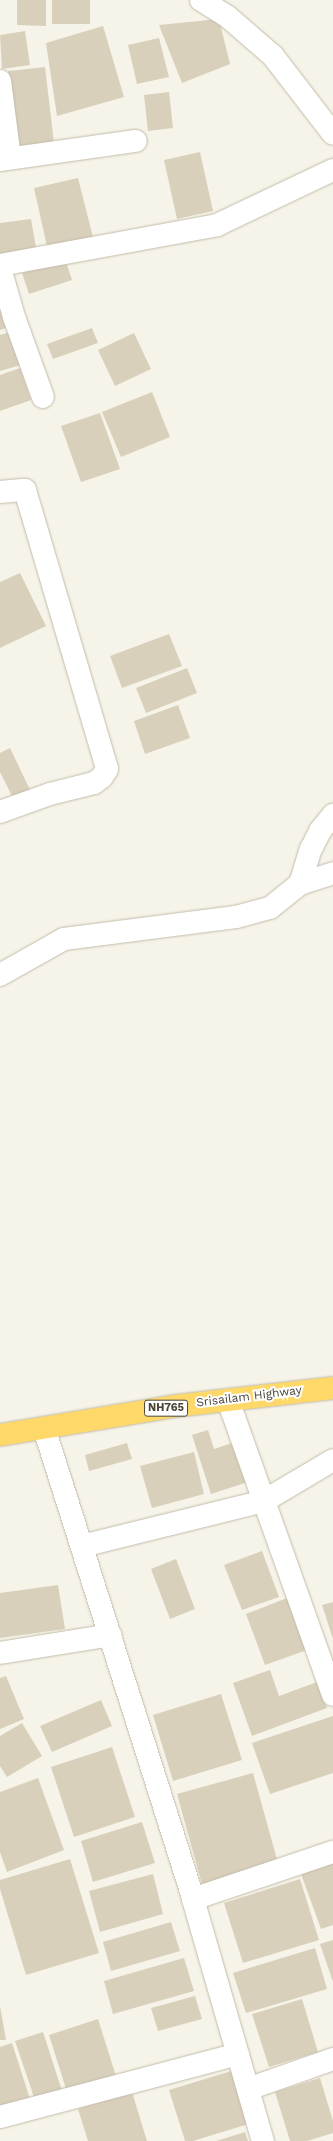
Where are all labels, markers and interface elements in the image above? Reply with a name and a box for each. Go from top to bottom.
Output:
street label: Srisailam Highway [195,1383,303,1411]
road number: NH765 [144,1399,188,1417]

